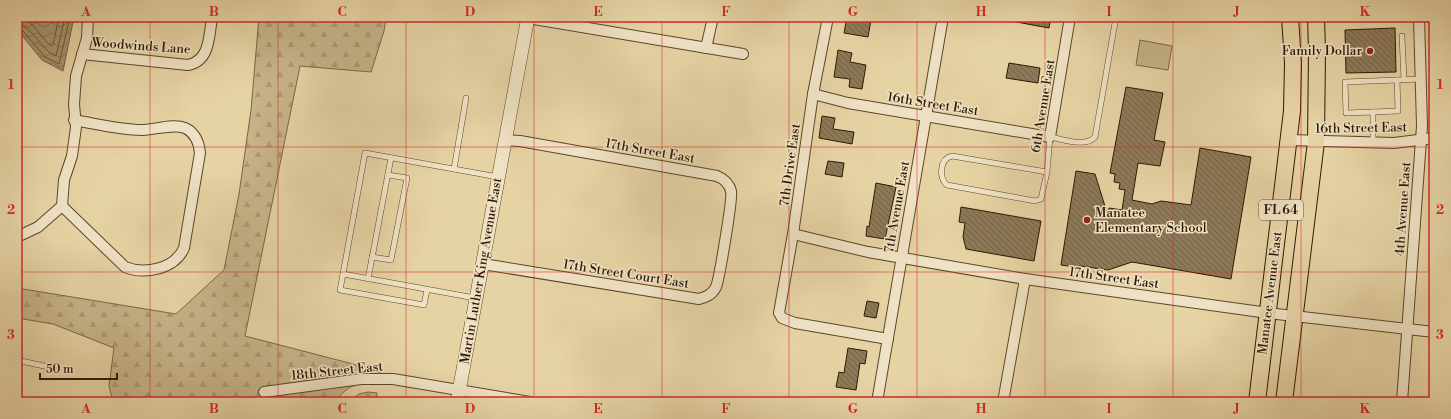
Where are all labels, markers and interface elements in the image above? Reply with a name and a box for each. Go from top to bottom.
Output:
text: A [80,4,91,20]
text: B [209,4,219,20]
text: C [337,4,347,20]
text: D [465,4,475,20]
text: E [593,4,603,20]
text: F [721,4,731,20]
text: G [848,4,859,20]
text: H [976,4,987,20]
text: I [1106,4,1112,20]
text: J [1232,4,1240,20]
text: K [1360,4,1371,20]
street label: Woodwinds Lane [90,34,191,57]
place label: Family Dollar [1282,43,1362,59]
marker: Family Dollar [1365,46,1375,56]
street label: 6th Avenue East [1028,58,1058,154]
text: 1 [8,77,15,93]
text: 1 [1437,77,1444,93]
street label: 16th Street East [886,89,980,119]
street label: 16th Street East [1315,119,1408,137]
street label: 7th Drive East [776,122,804,207]
street label: 17th Street East [604,135,696,167]
street label: 7th Avenue East [881,159,913,254]
street label: 4th Avenue East [1392,161,1414,257]
street label: Martin Luther King Avenue East [457,176,505,366]
road number: FL 64 [1259,200,1303,220]
text: 2 [7,202,15,218]
text: 2 [1436,202,1444,218]
place label: Manatee Elementary School [1095,205,1207,236]
marker: Manatee Elementary School [1082,215,1092,225]
street label: Manatee Avenue East [1254,230,1286,356]
street label: 17th Street Court East [562,256,691,292]
street label: 17th Street East [1068,264,1160,292]
text: 3 [7,327,15,343]
text: 3 [1436,327,1444,343]
scale bar [40,355,117,381]
street label: 18th Street East [290,358,384,384]
text: 50 m [46,362,74,377]
text: A [80,401,91,417]
text: B [209,401,219,417]
text: C [337,401,347,417]
text: D [465,401,475,417]
text: E [593,401,603,417]
text: F [721,401,731,417]
text: G [848,401,859,417]
text: H [976,401,987,417]
text: I [1106,401,1112,417]
text: J [1232,401,1240,417]
text: K [1360,401,1371,417]

